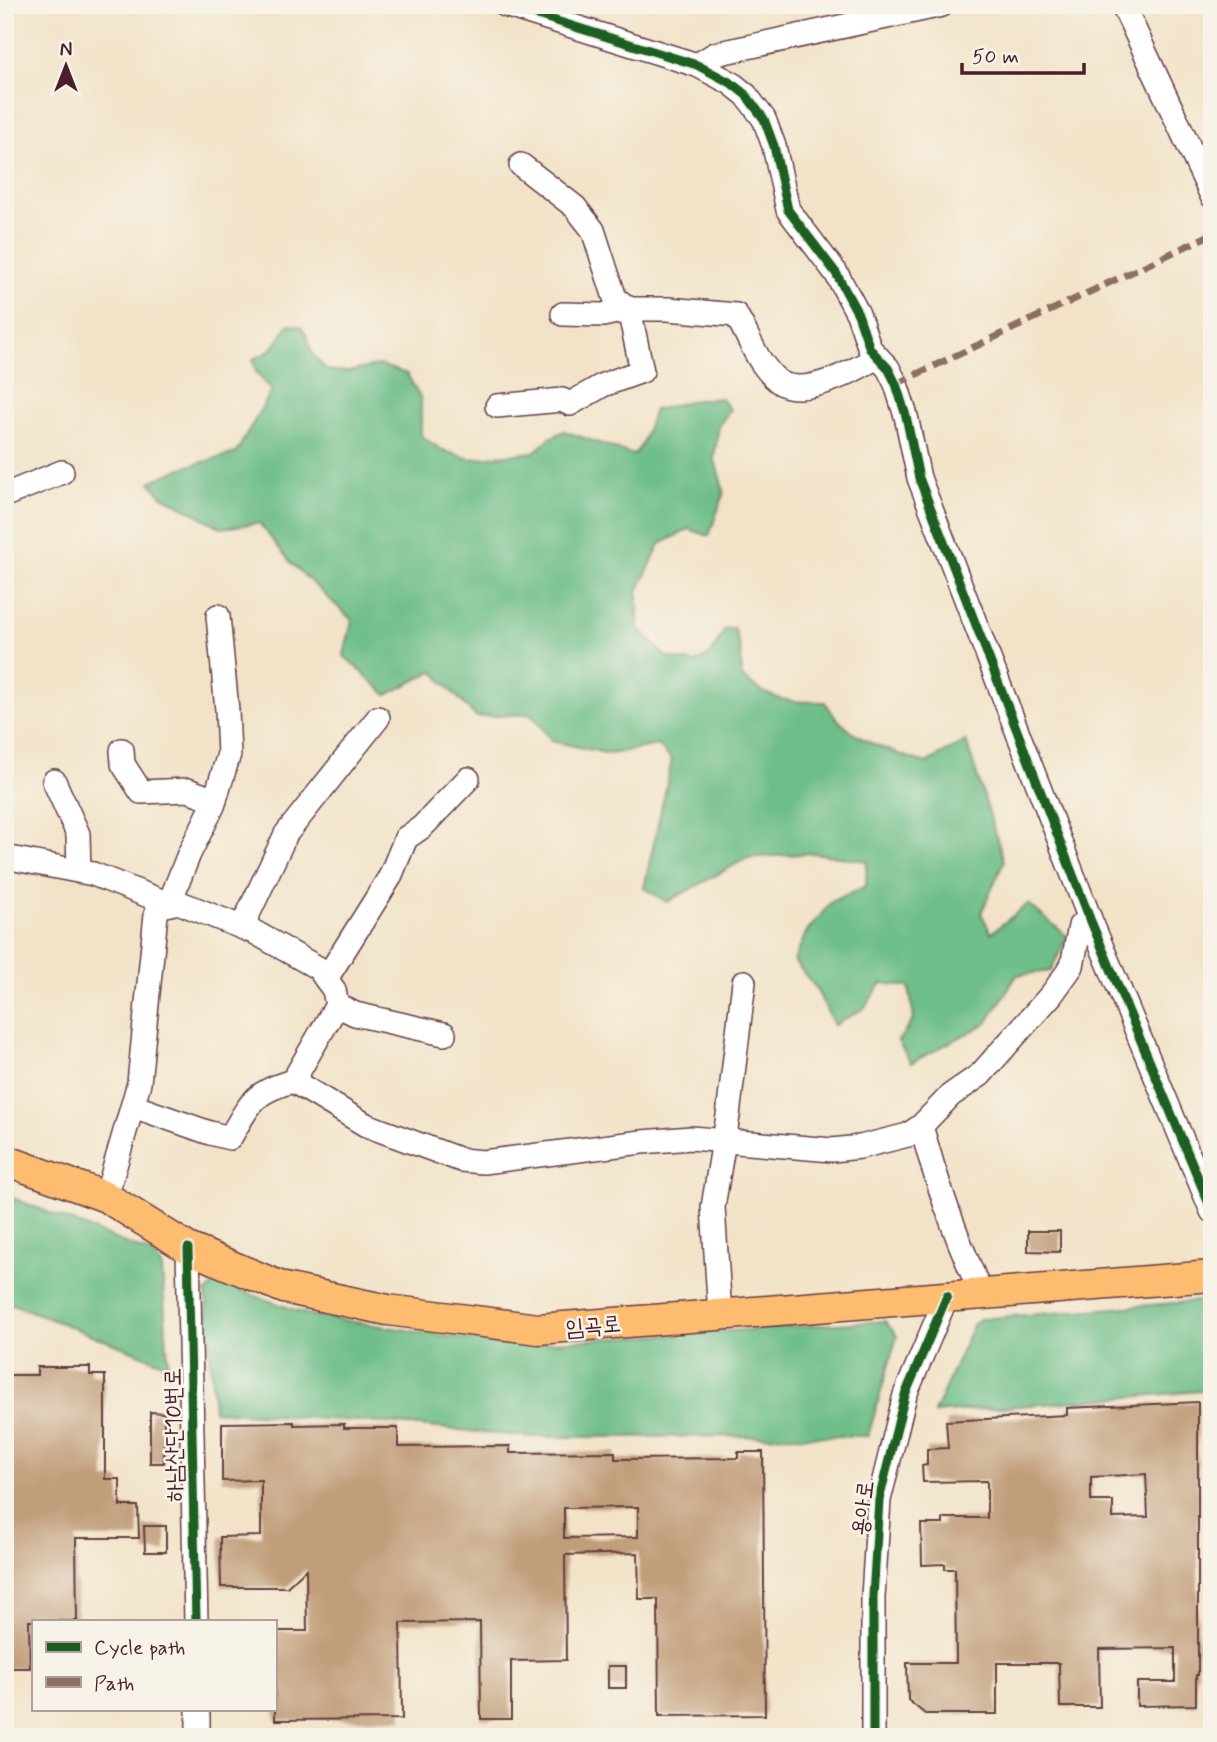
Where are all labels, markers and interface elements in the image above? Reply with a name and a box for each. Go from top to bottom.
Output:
north arrow [32,32,102,102]
scale bar [962,32,1084,76]
text: N [60,38,72,63]
text: 50 m [972,43,1019,71]
street label: 임곡로 [564,1310,622,1344]
street label: 하남산단10번로 [159,1368,191,1502]
street label: 용아로 [846,1479,882,1538]
legend [32,1620,276,1710]
text: Cycle path [94,1634,185,1662]
text: Path [94,1670,134,1698]

